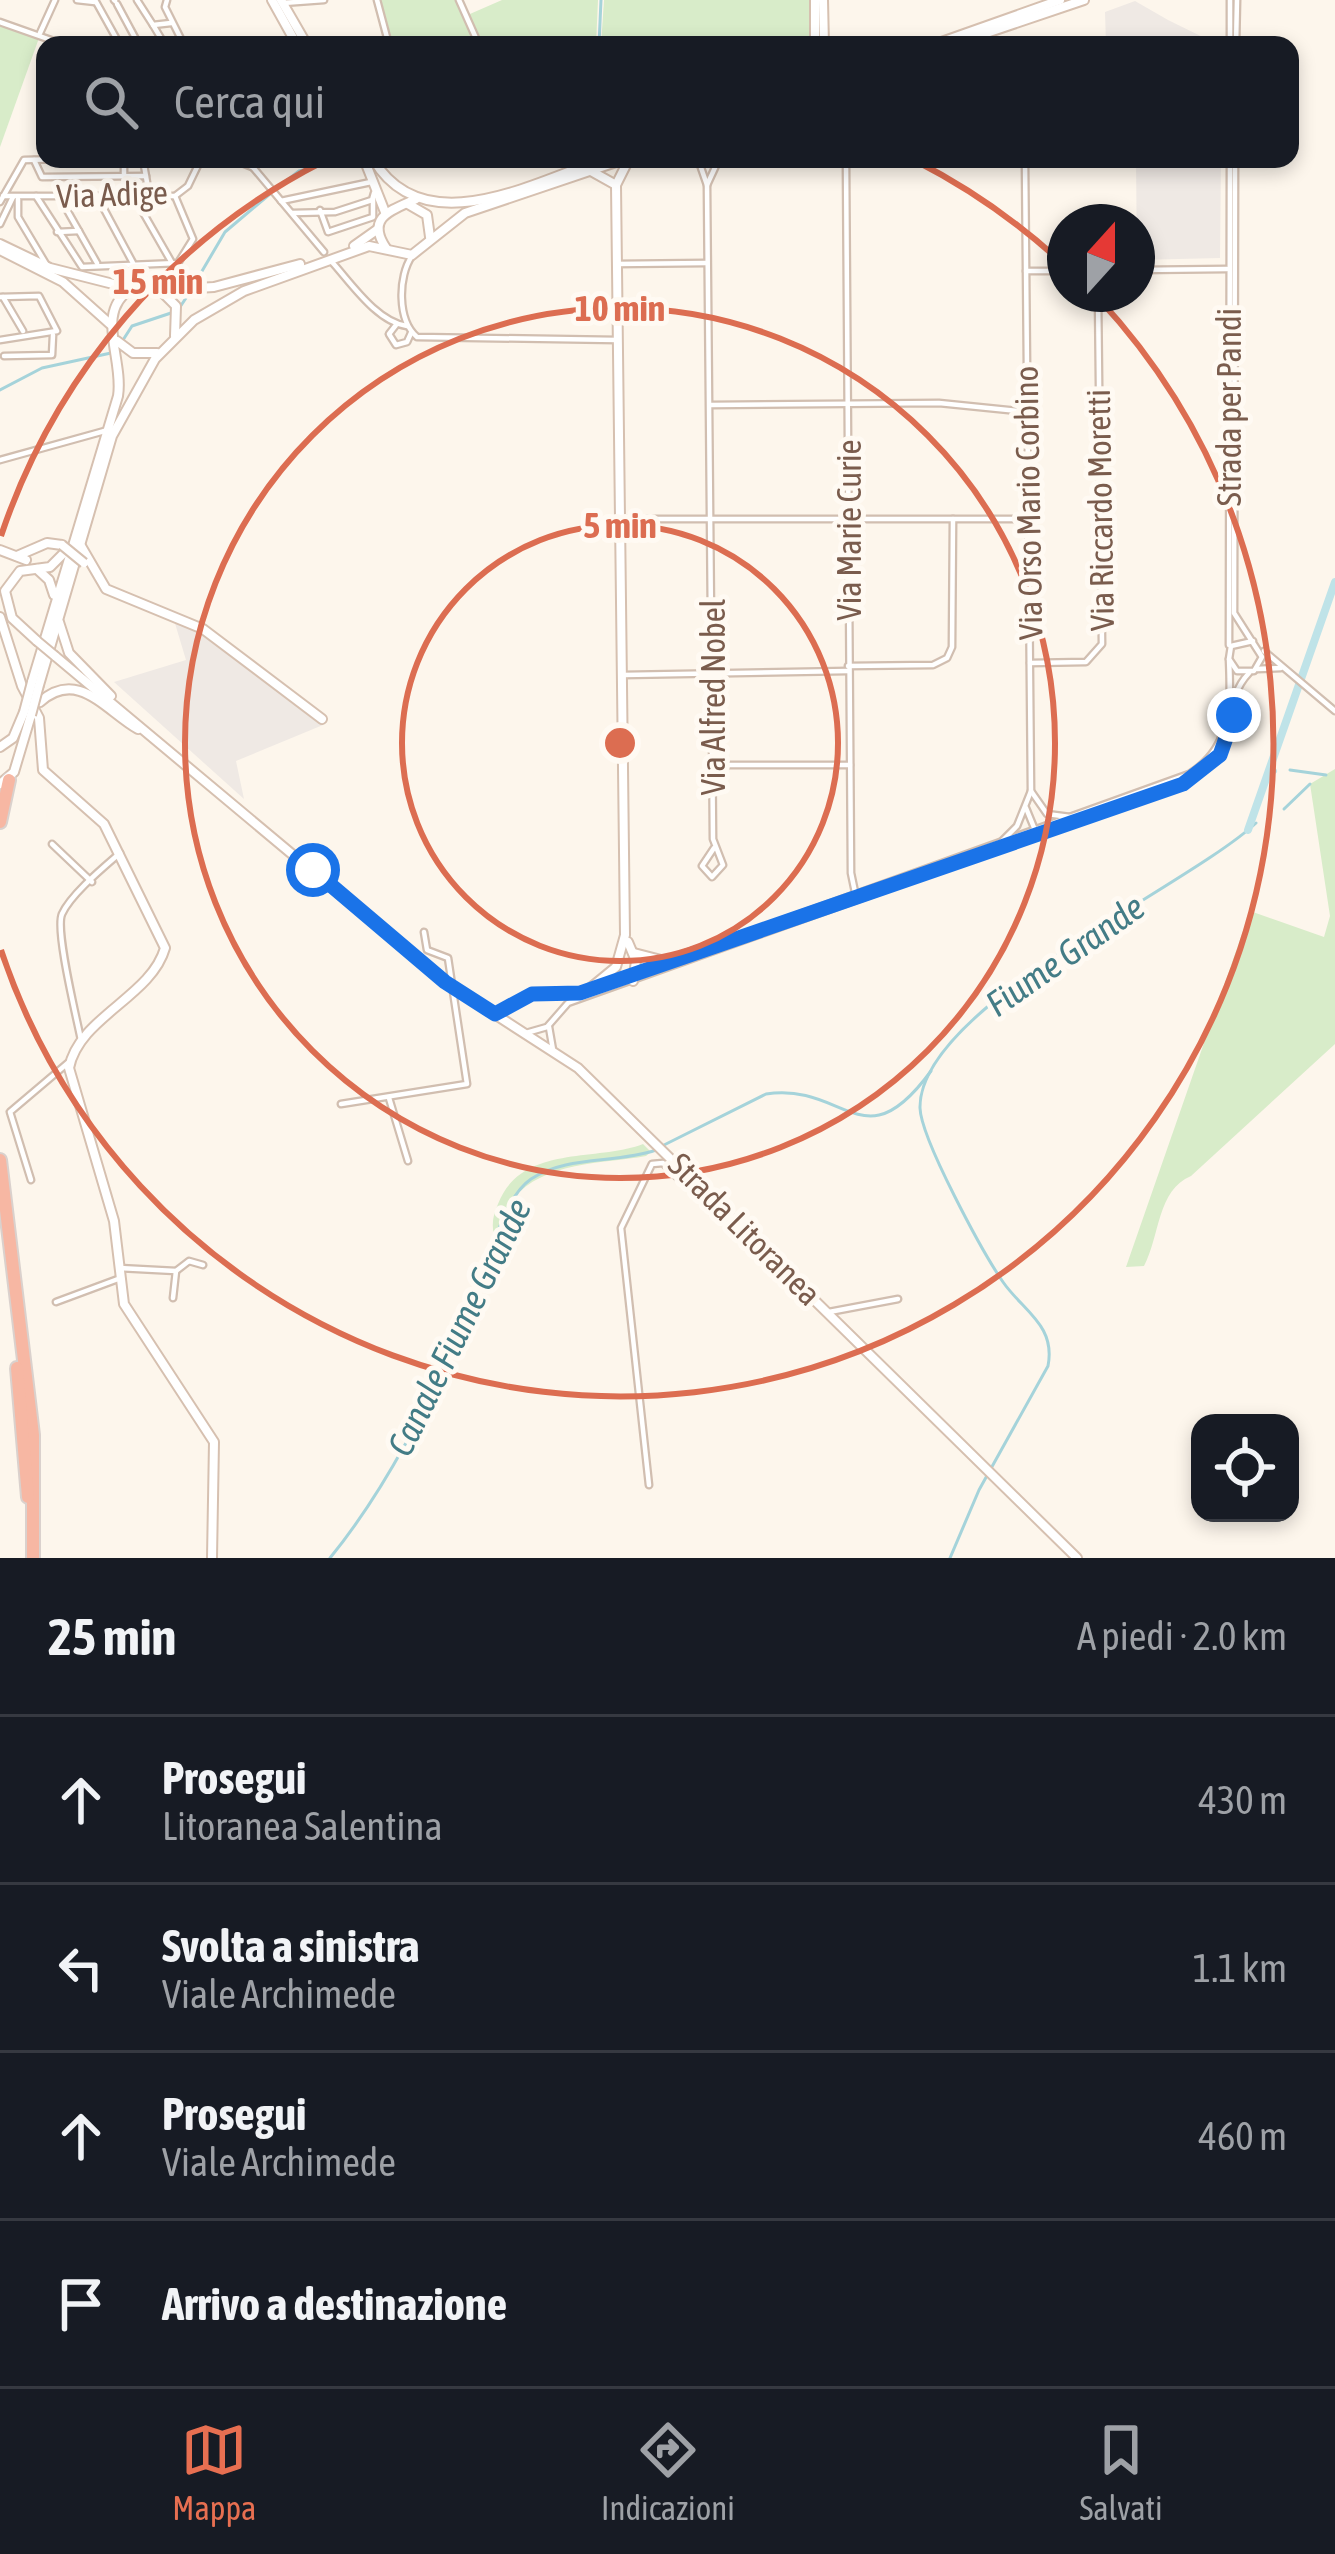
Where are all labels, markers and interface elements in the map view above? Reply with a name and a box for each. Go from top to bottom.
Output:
search box [36,36,1299,168]
icon: search [78,69,144,135]
text: Cerca qui [174,76,325,128]
street label: Via Adige [56,173,168,215]
north arrow [1047,204,1155,312]
text: 15 min [113,260,203,302]
text: 10 min [575,287,665,329]
street label: Strada per Pandi [1210,308,1248,506]
street label: Via Orso Mario Corbino [1007,366,1049,640]
street label: Via Riccardo Moretti [1079,389,1121,631]
street label: Via Marie Curie [830,439,868,621]
text: 5 min [583,504,657,546]
street label: Via Alfred Nobel [694,598,732,795]
route end [1207,688,1261,742]
centre of rings [599,722,641,764]
route start [286,843,340,897]
water label: Fiume Grande [978,885,1152,1025]
street label: Strada Litoranea [661,1145,829,1313]
water label: Canale Fiume Grande [379,1191,539,1463]
map controls [1191,1414,1299,1522]
button: locate [1191,1414,1299,1522]
text: 25 min [48,1607,176,1666]
text: A piedi · 2.0 km [1077,1614,1287,1658]
text: Prosegui [162,1752,306,1804]
icon: ahead [48,1767,114,1833]
text: 430 m [1199,1778,1287,1822]
text: Litoranea Salentina [162,1804,443,1848]
text: Svolta a sinistra [162,1920,419,1972]
icon: left [48,1935,114,2001]
text: 1.1 km [1193,1946,1287,1990]
text: Viale Archimede [162,1972,396,2016]
text: Prosegui [162,2088,306,2140]
icon: ahead [48,2103,114,2169]
text: 460 m [1199,2114,1287,2158]
text: Viale Archimede [162,2140,396,2184]
icon: arrive [48,2271,114,2337]
text: Arrivo a destinazione [162,2278,507,2330]
tab: Mappa [172,2417,256,2527]
tab: Indicazioni [601,2417,735,2527]
tab: Salvati [1079,2417,1163,2527]

